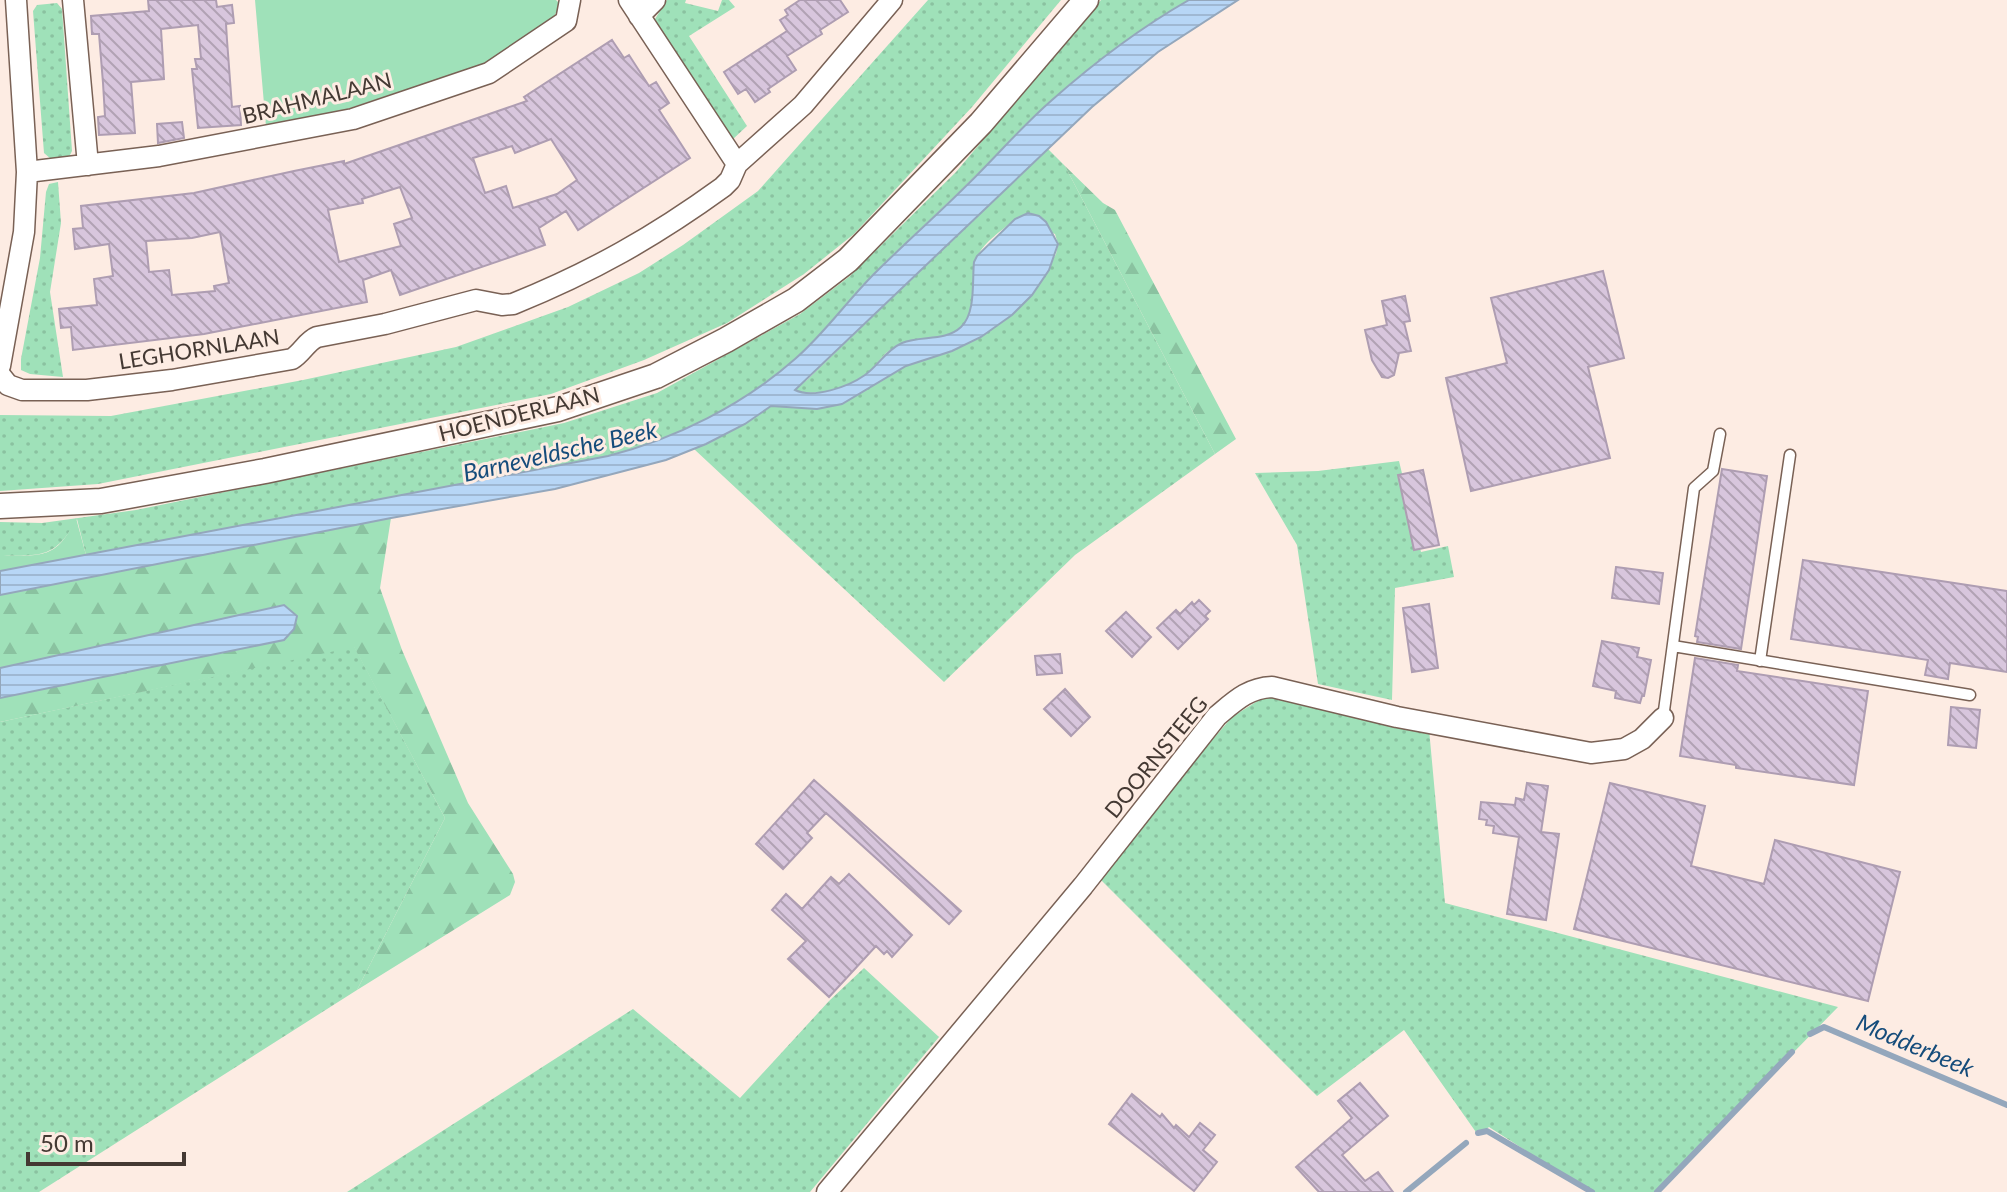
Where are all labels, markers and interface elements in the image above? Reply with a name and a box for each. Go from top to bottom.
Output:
street label: BRAHMALAAN [239,66,394,129]
street label: LEGHORNLAAN [117,322,281,375]
street label: HOENDERLAAN [436,380,602,447]
water label: Barneveldsche Beek [460,414,660,487]
street label: DOORNSTEEG [1098,690,1213,823]
water label: Modderbeek [1852,1007,1979,1083]
scale bar [28,1116,184,1166]
text: 50 m [40,1128,94,1157]

